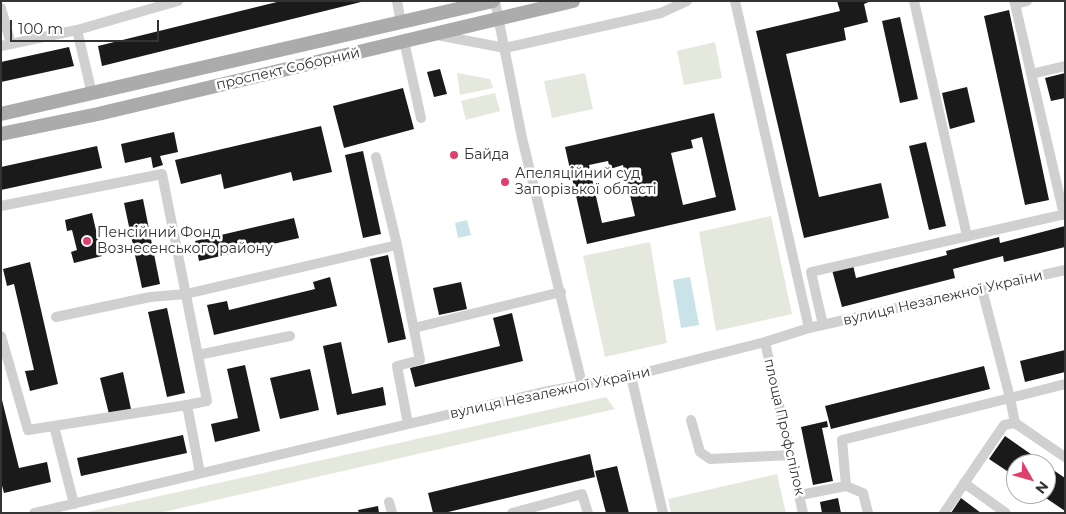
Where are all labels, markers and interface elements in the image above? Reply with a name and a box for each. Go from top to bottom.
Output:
scale bar [12,10,161,42]
text: 100 m [18,19,63,38]
street label: проспект Соборний [214,44,362,94]
place label: Байда [464,147,509,163]
marker: Байда [448,149,460,161]
place label: Апеляційний суд Запорізької області [515,166,656,198]
marker: Апеляційний суд Запорізької області [499,176,511,188]
place label: Пенсійний Фонд Вознесенського району [97,225,273,258]
marker: Пенсійний Фонд Вознесенського району [81,235,93,247]
street label: вулиця Незалежної України [842,267,1044,329]
street label: площа Профспілок [760,357,808,497]
street label: вулиця Незалежної України [448,364,652,422]
north arrow [1006,454,1056,504]
text: N [1031,478,1053,498]

